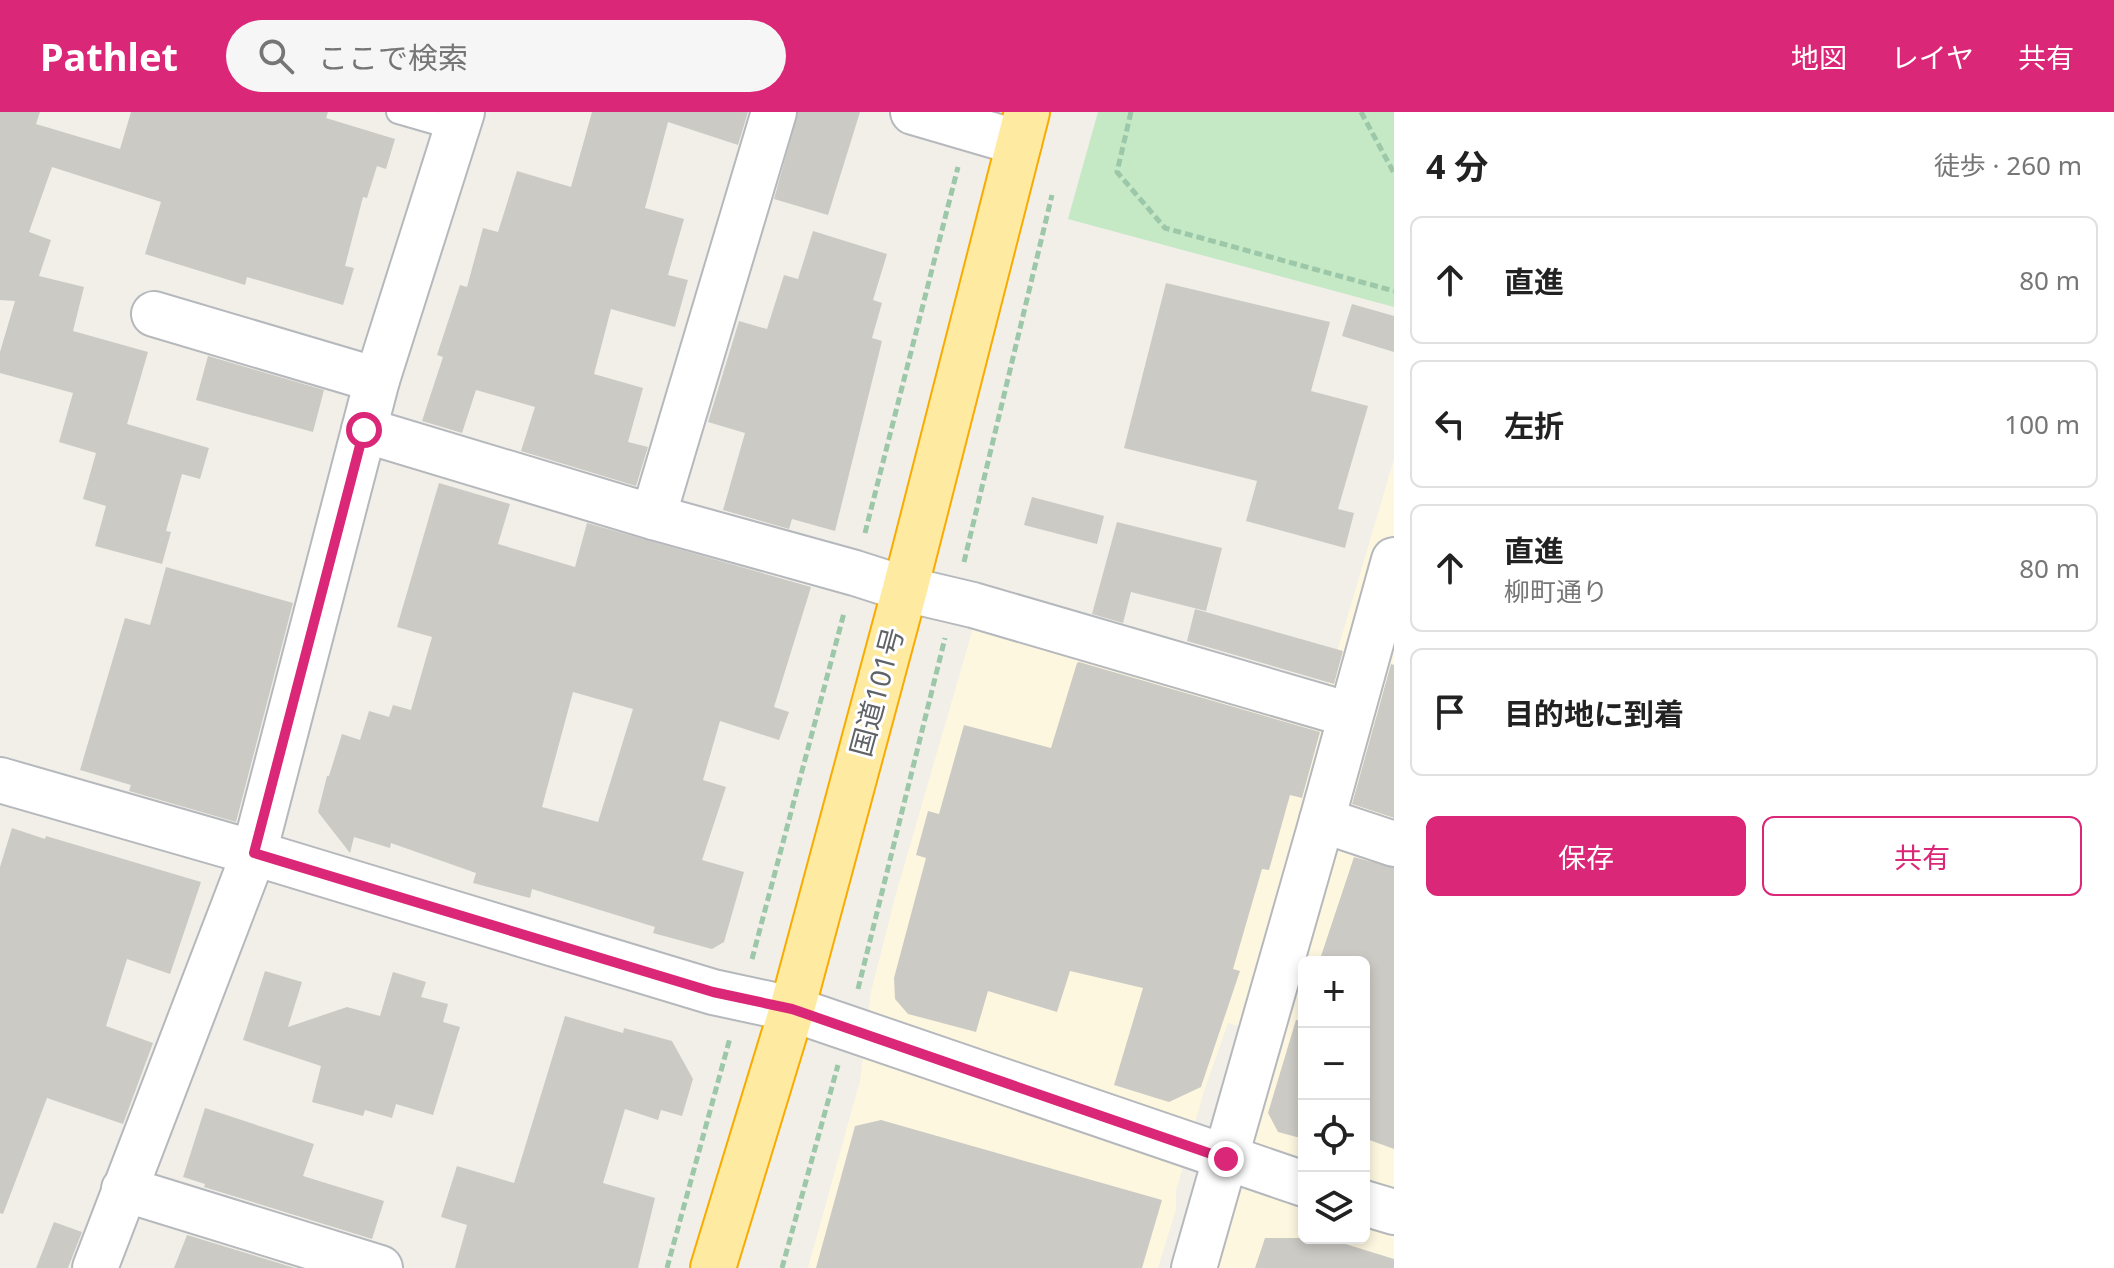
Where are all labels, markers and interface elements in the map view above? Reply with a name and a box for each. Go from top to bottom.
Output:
search box [226,20,786,92]
text: Pathlet [40,30,178,82]
icon: search [254,34,298,78]
text: ここで検索 [318,37,468,78]
text: 地図 [1791,38,1847,76]
text: レイヤ [1891,38,1974,76]
text: 共有 [2018,38,2074,76]
text: 4 分 [1426,143,1488,189]
text: 徒歩 · 260 m [1934,147,2082,183]
icon: ahead [1428,258,1472,302]
text: 直進 [1504,261,1564,302]
text: 80 m [2019,262,2080,298]
icon: left [1428,402,1472,446]
text: 左折 [1504,405,1564,446]
text: 100 m [2004,406,2080,442]
route start [346,412,382,448]
text: 直進 [1504,530,1564,571]
icon: ahead [1428,546,1472,590]
text: 80 m [2019,550,2080,586]
text: 柳町通り [1504,573,1608,609]
street label: 国道101号 [841,623,911,760]
icon: arrive [1428,690,1472,734]
text: 目的地に到着 [1504,693,1684,734]
button: 保存 [1426,816,1746,896]
button: 共有 [1762,816,2082,896]
map controls [1298,956,1370,1244]
button: + [1298,956,1370,1028]
button: − [1298,1028,1370,1100]
button: locate [1298,1100,1370,1172]
route end [1208,1141,1244,1177]
button: layers [1298,1172,1370,1244]

